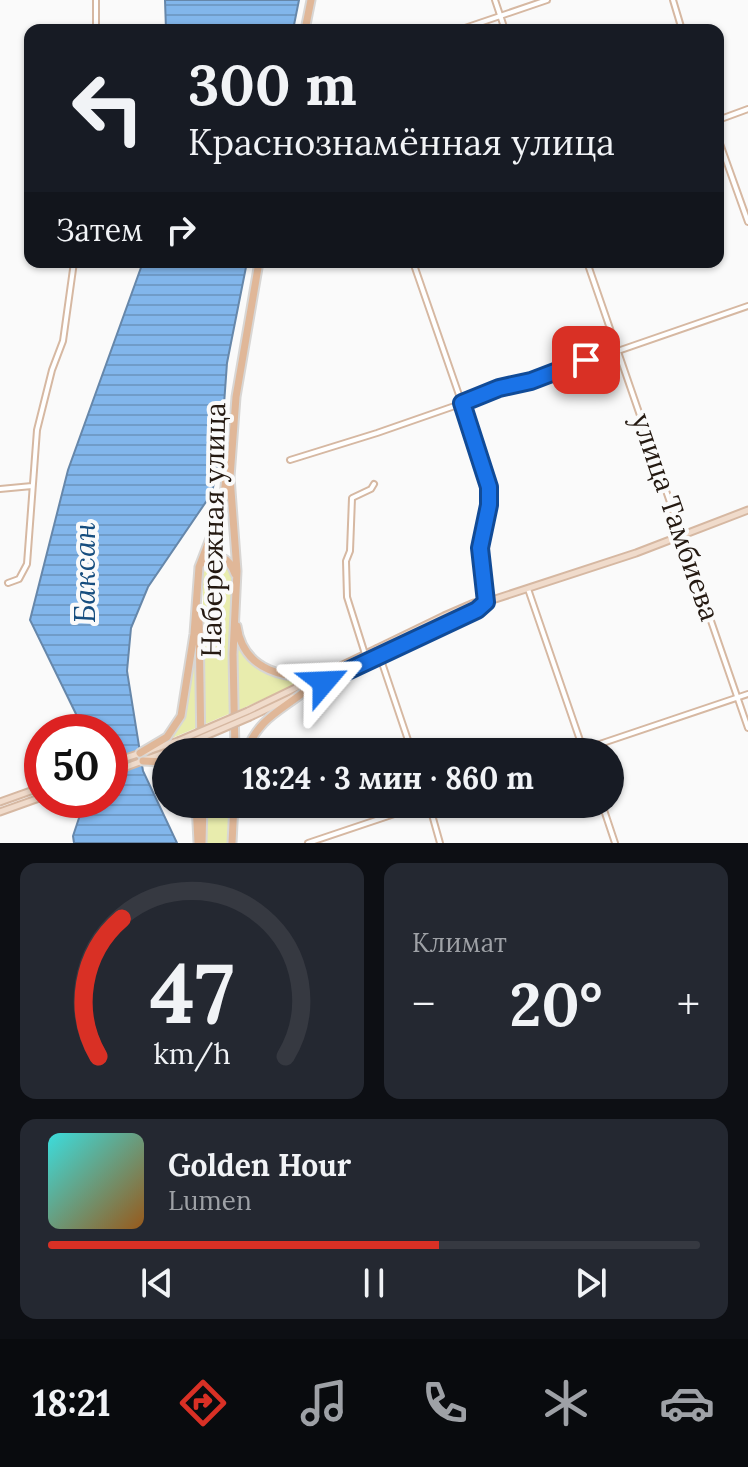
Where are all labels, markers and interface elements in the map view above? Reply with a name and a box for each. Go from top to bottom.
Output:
text: 300 m [188,49,357,120]
icon: left [56,56,160,160]
text: Краснознамённая улица [188,119,615,165]
icon: right [159,208,203,252]
text: Затем [56,211,143,249]
pin [552,326,620,394]
icon: arrive [564,338,608,382]
street label: Набережная улица [193,402,233,658]
street label: улица Тамбиева [624,408,728,626]
water label: Баксан [65,522,103,623]
position arrow [282,640,366,724]
speed limit sign: 50 [24,714,128,818]
text: 18:24 · 3 мин · 860 m [242,759,534,797]
text: Климат [412,926,507,959]
text: 47 [150,939,234,1046]
text: 20° [509,966,603,1042]
text: − [412,976,435,1032]
text: + [677,976,700,1032]
text: km/h [153,1035,231,1072]
text: Golden Hour [168,1146,351,1184]
text: Lumen [168,1184,252,1217]
icon: previous [135,1261,179,1305]
icon: pause [352,1261,396,1305]
icon: next [569,1261,613,1305]
icon: directions [175,1375,231,1431]
icon: music [296,1375,352,1431]
icon: phone [417,1375,473,1431]
icon: climate [538,1375,594,1431]
icon: car [659,1375,715,1431]
text: 18:21 [32,1380,111,1426]

